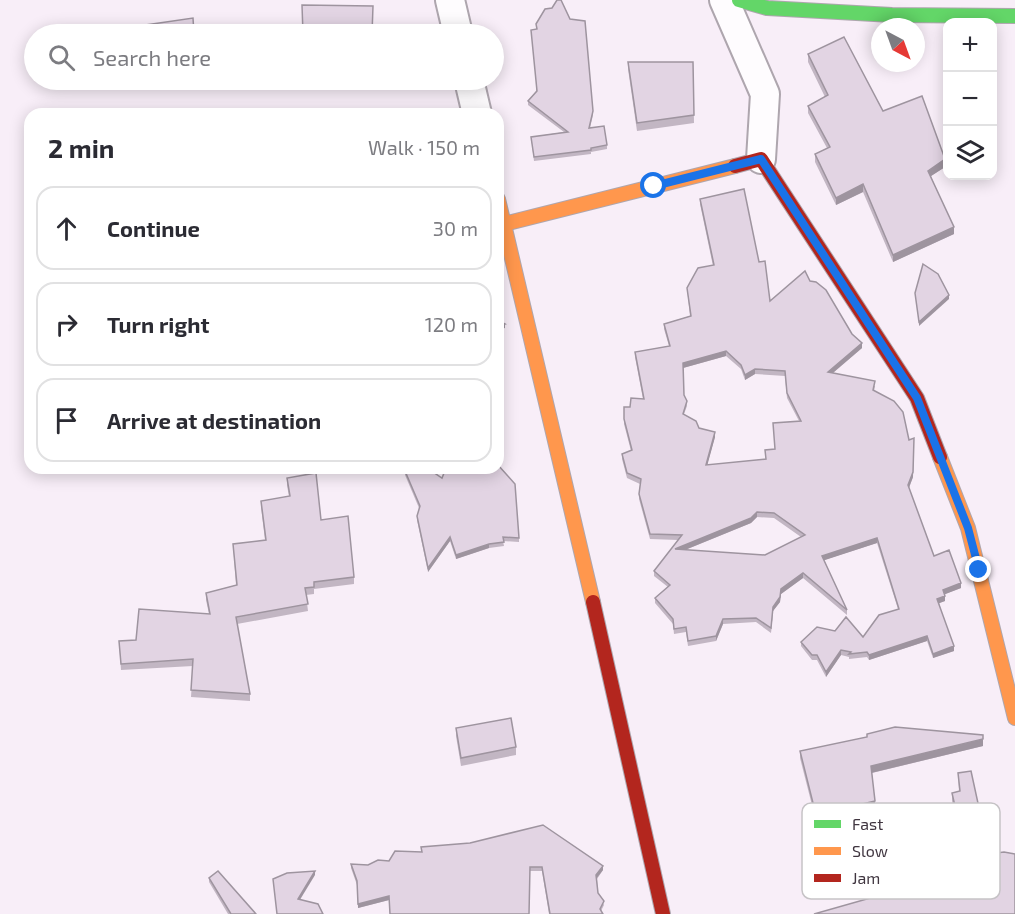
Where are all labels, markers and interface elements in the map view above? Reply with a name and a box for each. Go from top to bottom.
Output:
north arrow [871,18,925,72]
map controls [943,18,997,180]
button: + [943,18,997,72]
search box [24,24,504,90]
icon: search [45,41,78,74]
text: Search here [93,44,211,70]
button: − [943,72,997,126]
button: layers [943,126,997,180]
text: 2 min [48,132,114,163]
text: Walk · 150 m [368,135,480,159]
route start [640,172,666,198]
icon: ahead [50,212,83,245]
text: Continue [107,215,200,241]
text: 30 m [433,216,478,240]
icon: right [50,308,83,341]
text: Turn right [107,311,209,337]
text: 120 m [425,312,478,336]
icon: arrive [50,404,83,437]
text: Arrive at destination [107,407,321,433]
route end [965,556,991,582]
legend [802,803,1000,899]
text: Fast [852,814,883,833]
text: Slow [852,841,888,860]
text: Jam [852,868,880,887]

